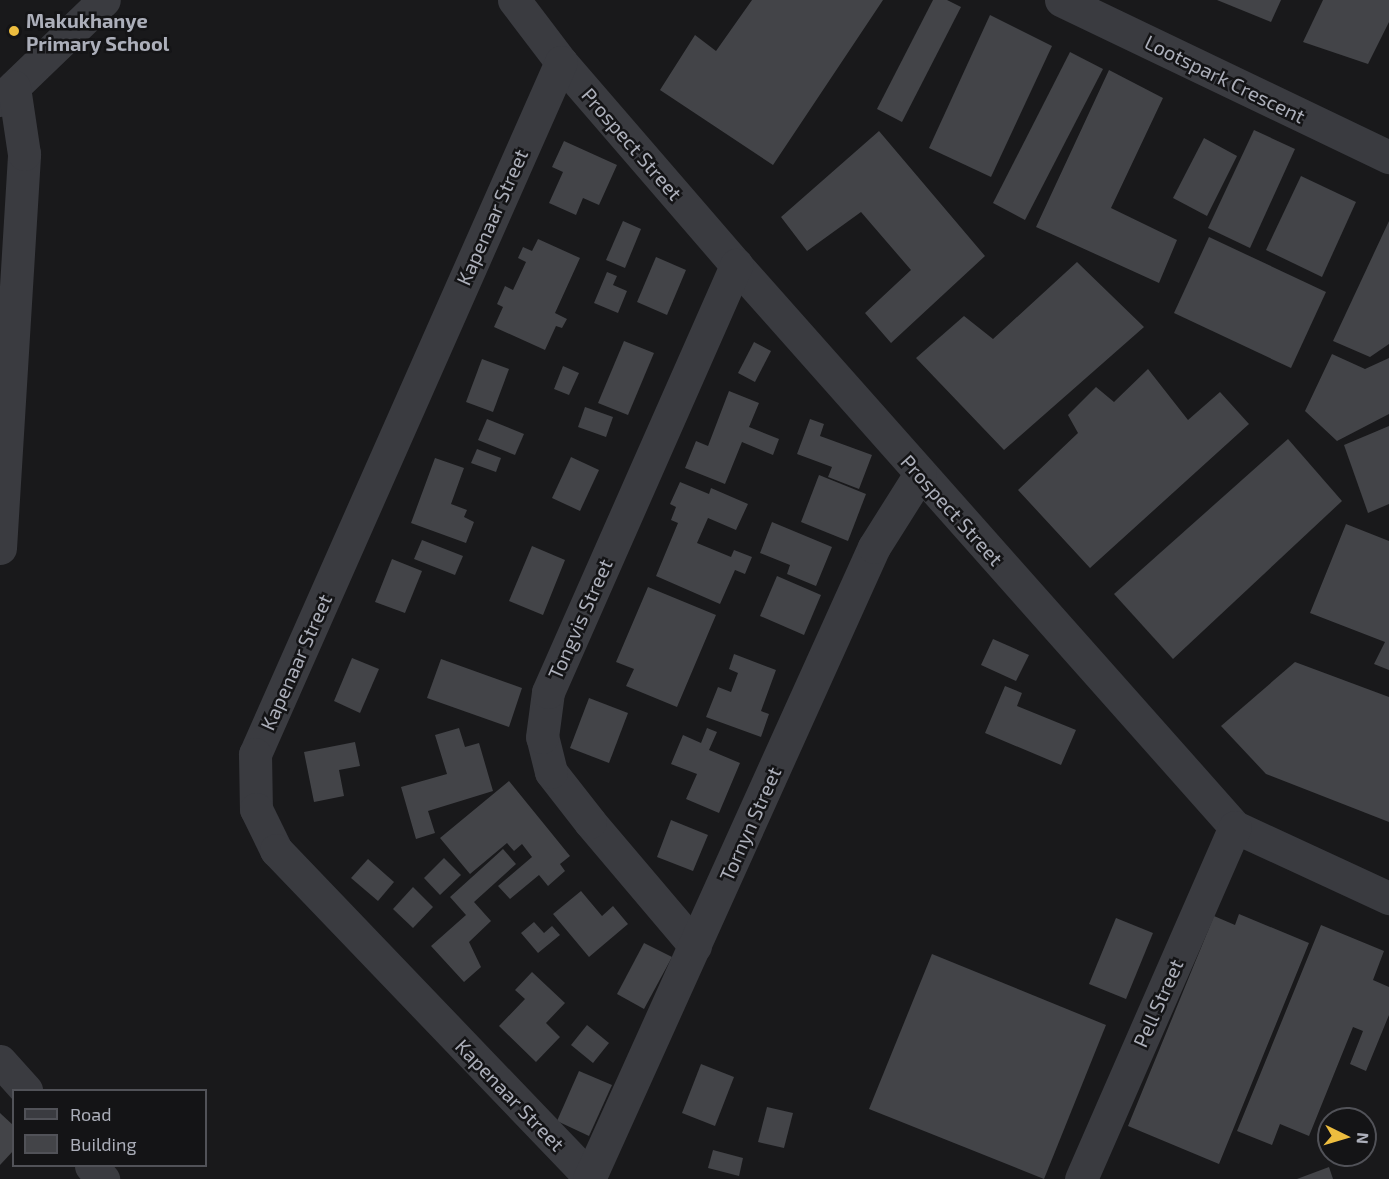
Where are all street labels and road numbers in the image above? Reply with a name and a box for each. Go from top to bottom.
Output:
street label: Lootspark Crescent [1141,30,1309,128]
street label: Prospect Street [577,83,687,205]
street label: Kapenaar Street [451,145,533,289]
street label: Prospect Street [896,450,1008,570]
street label: Tongvis Street [543,555,617,683]
street label: Kapenaar Street [255,590,337,734]
street label: Tornyn Street [714,763,786,885]
street label: Pell Street [1128,955,1188,1051]
street label: Kapenaar Street [450,1034,570,1156]

